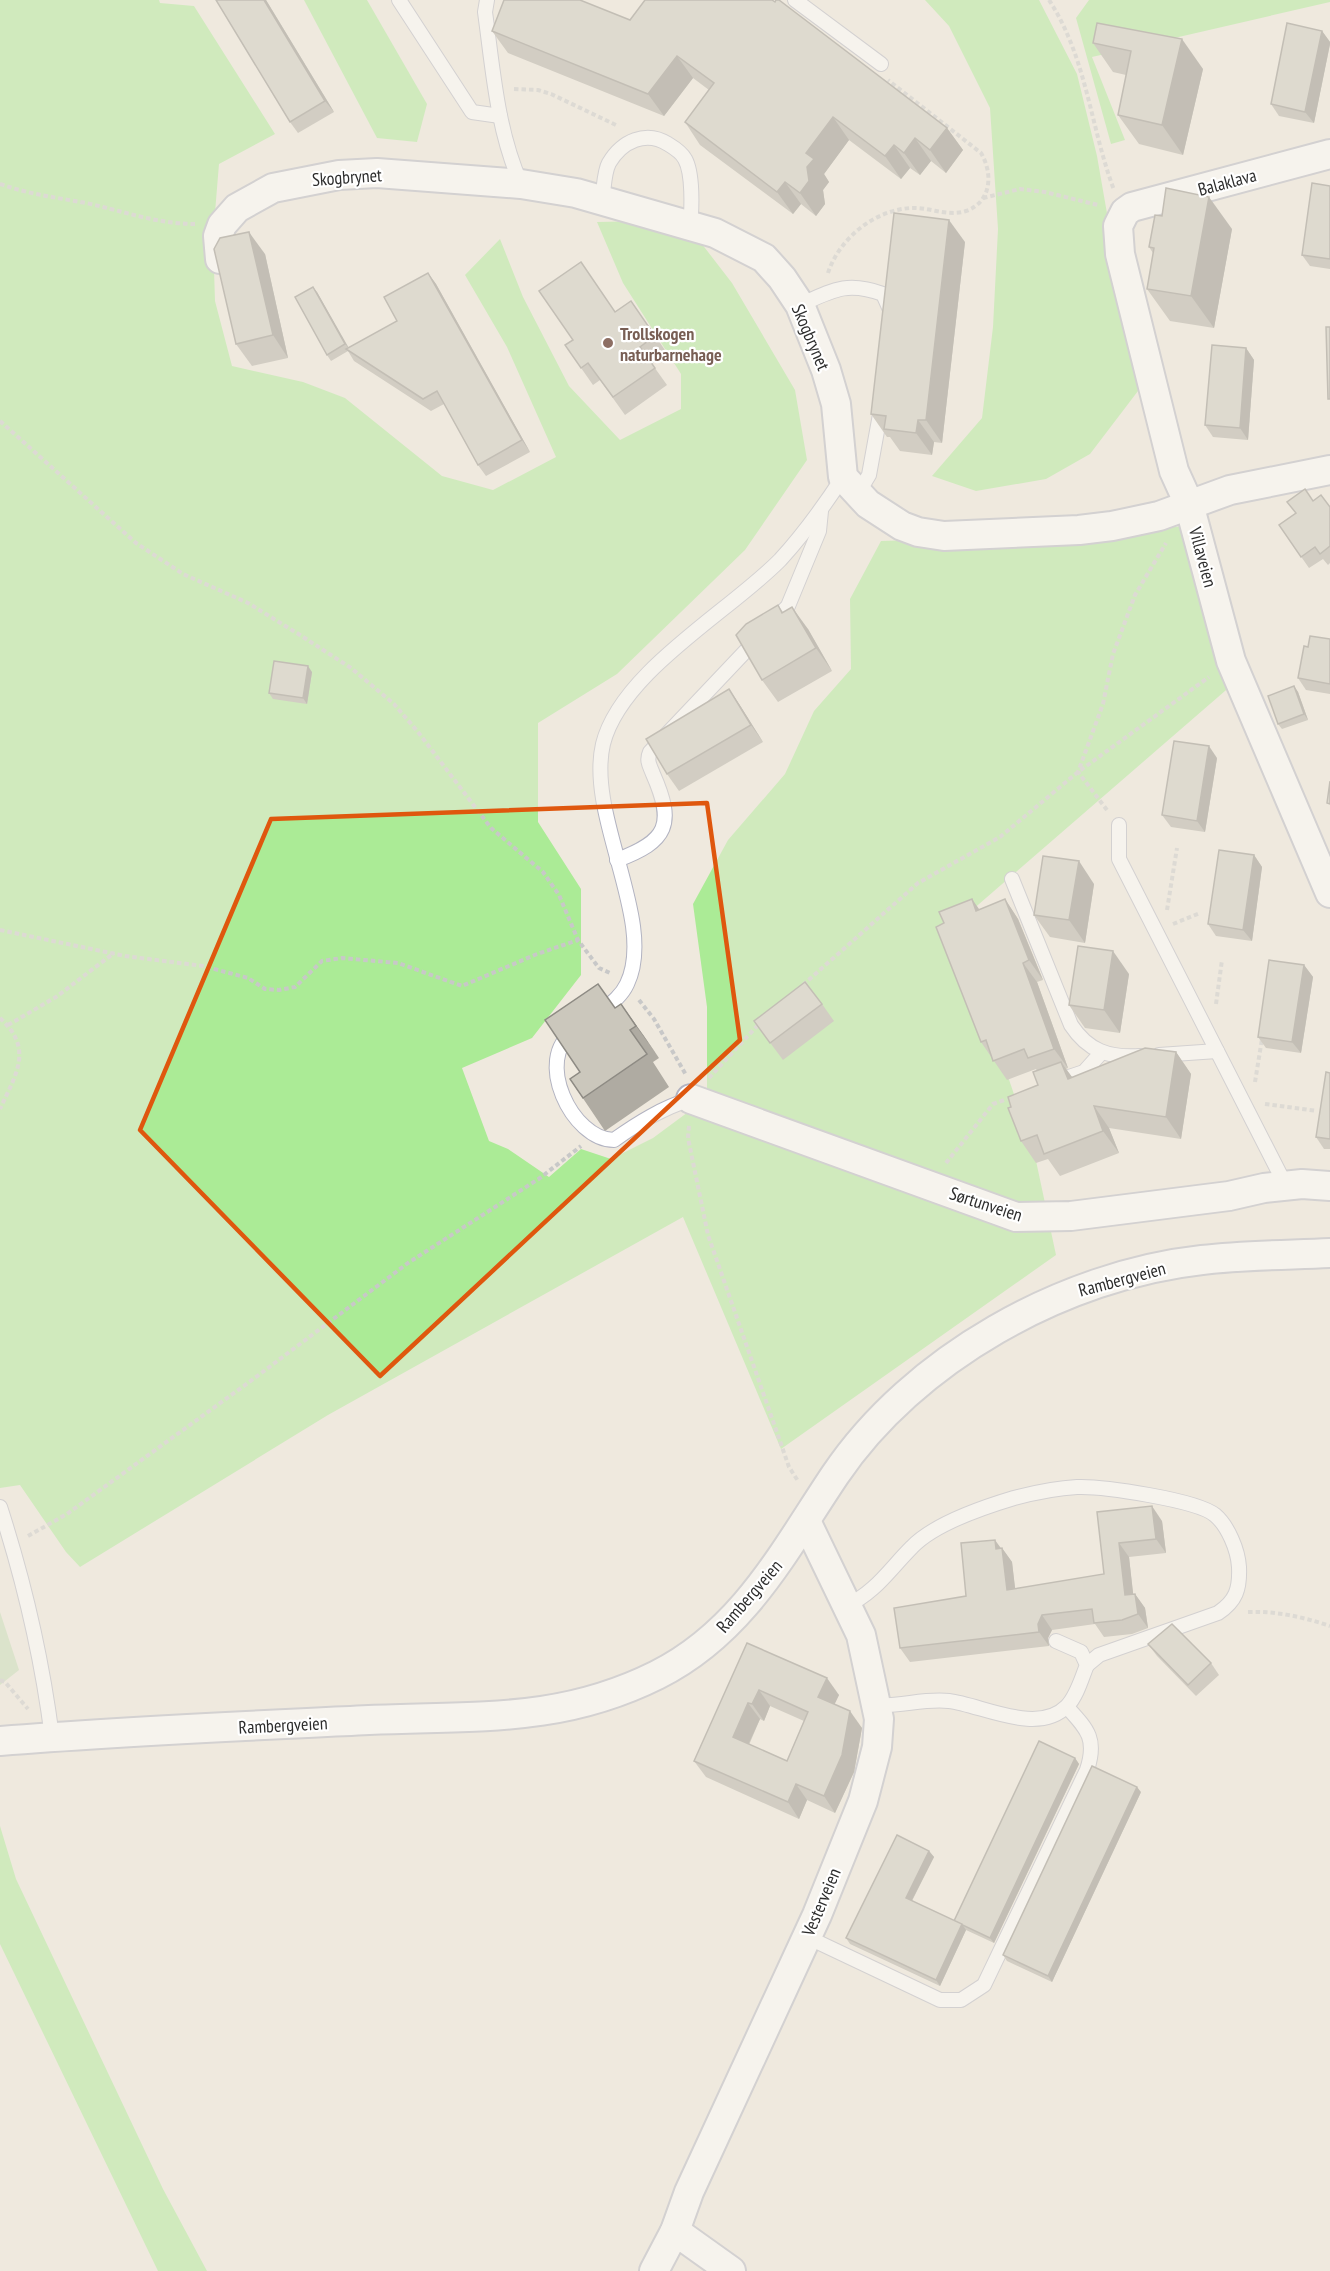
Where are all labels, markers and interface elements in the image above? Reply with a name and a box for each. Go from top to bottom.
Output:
street label: Skogbrynet [311,163,383,191]
street label: Balaklava [1195,163,1259,201]
street label: Skogbrynet [787,300,835,374]
place label: Trollskogen naturbarnehage [620,322,722,366]
marker: Trollskogen naturbarnehage [601,336,615,350]
street label: Villaveien [1184,523,1222,590]
street label: Sørtunveien [947,1181,1025,1227]
street label: Rambergveien [1076,1256,1168,1302]
street label: Rambergveien [711,1555,787,1637]
street label: Rambergveien [238,1711,328,1739]
street label: Vesterveien [796,1864,846,1940]

